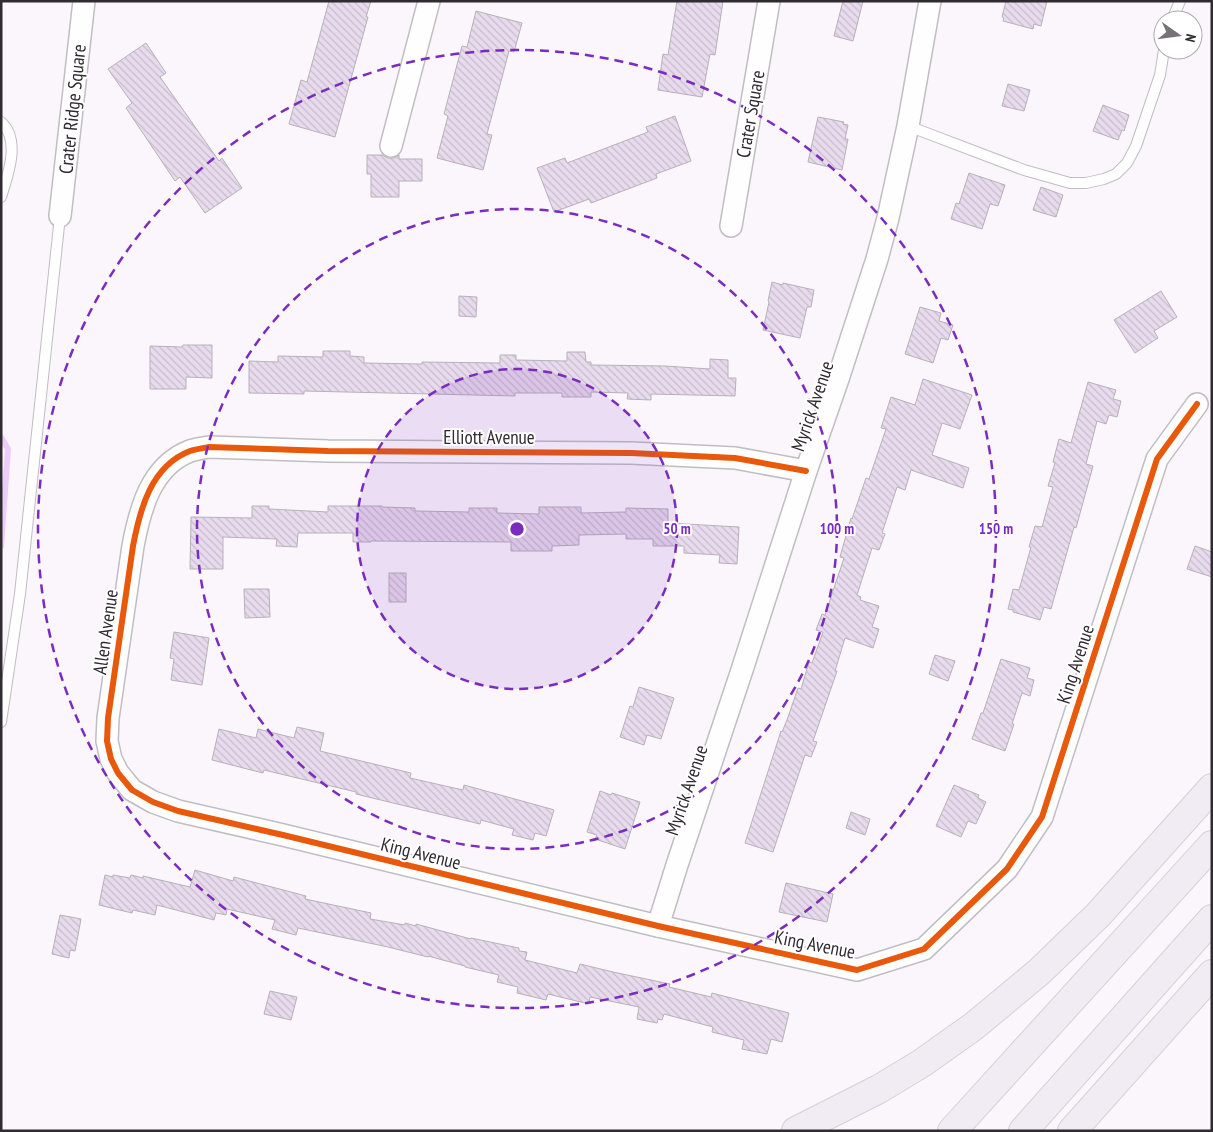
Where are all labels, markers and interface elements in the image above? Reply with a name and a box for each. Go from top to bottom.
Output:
north arrow [1153,10,1203,60]
text: N [1181,32,1200,44]
street label: Crater Ridge Square [53,43,91,175]
street label: Crater Square [730,68,770,160]
street label: Myrick Avenue [785,358,839,454]
street label: Elliott Avenue [443,425,535,449]
text: 50 m [663,519,691,538]
text: 100 m [820,519,854,538]
text: 150 m [979,519,1013,538]
centre of rings [508,520,526,538]
street label: Allen Avenue [87,588,123,676]
street label: King Avenue [1051,621,1099,707]
street label: Myrick Avenue [659,742,713,838]
street label: King Avenue [379,831,464,875]
street label: King Avenue [773,924,857,964]

